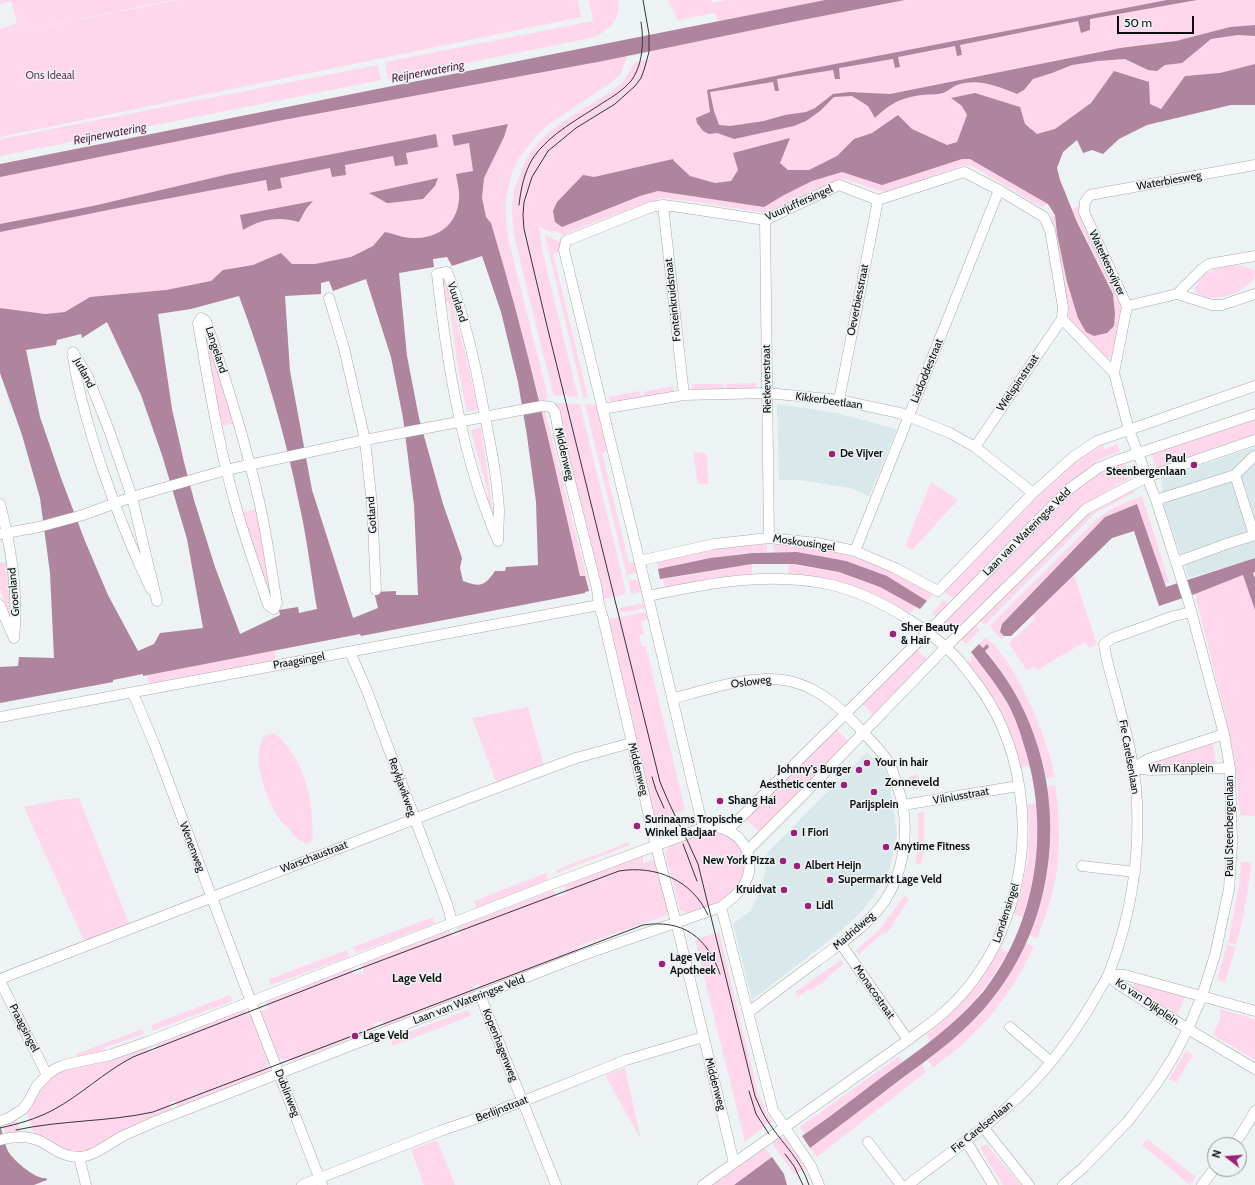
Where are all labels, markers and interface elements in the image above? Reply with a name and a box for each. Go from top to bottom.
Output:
scale bar [1119,8,1196,34]
text: 50 m [1124,15,1152,30]
water label: Reijnerwatering [390,58,466,86]
park label: Ons Ideaal [25,69,75,83]
water label: Reijnerwatering [72,120,148,148]
street label: Waterbiesweg [1136,169,1202,193]
street label: Vuurjuffersingel [763,182,835,224]
street label: Waterkersvijver [1086,228,1128,298]
street label: Fonteinkruidstraat [662,258,684,342]
street label: Oeverbiesstraat [845,263,871,337]
street label: Vuurland [444,280,470,324]
street label: Langeland [202,325,230,375]
street label: Lisdoddestraat [908,337,946,405]
street label: Rietkeverstraat [760,345,774,413]
street label: Wielspinstraat [994,352,1042,414]
street label: Jutland [71,356,97,390]
street label: Kikkerbeetlaan [794,390,864,412]
street label: Middenweg [551,426,577,482]
place label: De Vijver [840,447,883,461]
marker: De Vijver [827,449,837,459]
place label: Paul Steenbergenlaan [1106,452,1186,478]
marker: Paul Steenbergenlaan [1189,460,1199,470]
street label: Laan van Wateringse Veld [980,485,1074,579]
street label: Gotland [364,496,380,534]
street label: Moskousingel [772,532,836,554]
street label: Groenland [5,567,23,617]
place label: Sher Beauty & Hair [901,621,959,647]
marker: Sher Beauty & Hair [888,629,898,639]
street label: Praagsingel [272,650,326,672]
street label: Osloweg [730,673,772,691]
street label: Fie Carelsenlaan [1116,719,1142,795]
street label: Middenweg [625,741,651,797]
street label: Reykjavikweg [385,756,419,818]
place label: Your in hair [875,756,928,770]
marker: Your in hair [862,758,872,768]
street label: Wim Kanplein [1148,762,1214,776]
place label: Johnny's Burger [778,763,851,777]
marker: Johnny's Burger [854,765,864,775]
district label: Zonneveld [885,775,939,789]
street label: Paul Steenbergenlaan [1223,775,1237,877]
place label: Aesthetic center [760,778,836,792]
marker: Aesthetic center [839,780,849,790]
street label: Vilniusstraat [932,785,990,807]
marker: Parijsplein [869,787,879,797]
place label: Shang Hai [728,794,776,808]
marker: Shang Hai [715,796,725,806]
place label: Parijsplein [850,798,898,812]
place label: Surinaams Tropische Winkel Badjaar [645,813,743,839]
street label: Wenenweg [176,820,208,874]
marker: Surinaams Tropische Winkel Badjaar [632,821,642,831]
place label: I Fiori [802,826,828,840]
marker: I Fiori [789,828,799,838]
street label: Warschaustraat [278,838,350,876]
place label: Anytime Fitness [894,840,970,854]
marker: Anytime Fitness [881,842,891,852]
place label: New York Pizza [703,854,775,868]
marker: New York Pizza [778,856,788,866]
place label: Albert Heijn [805,859,861,873]
marker: Albert Heijn [792,861,802,871]
place label: Supermarkt Lage Veld [838,873,942,887]
marker: Supermarkt Lage Veld [825,875,835,885]
street label: Londensingel [990,881,1022,945]
place label: Kruidvat [736,883,776,897]
marker: Kruidvat [779,885,789,895]
place label: Lidl [816,899,833,913]
marker: Lidl [803,901,813,911]
street label: Madridweg [830,909,878,953]
place label: Lage Veld Apotheek [670,951,716,977]
marker: Lage Veld Apotheek [657,959,667,969]
street label: Monacostraat [851,962,897,1022]
district label: Lage Veld [392,971,442,985]
street label: Laan van Wateringse Veld [411,973,527,1027]
street label: Ko van Dijkplein [1113,976,1181,1028]
street label: Praagsingel [6,1002,42,1054]
street label: Kopenhagenweg [479,1007,521,1083]
place label: Lage Veld [363,1029,409,1043]
marker: Lage Veld [350,1031,360,1041]
street label: Middenweg [702,1056,728,1112]
street label: Dublinweg [272,1067,302,1119]
street label: Berlijnstraat [474,1093,530,1125]
street label: Fie Carelsenlaan [949,1098,1015,1156]
north arrow [1207,1137,1247,1177]
text: N [1209,1148,1224,1160]

